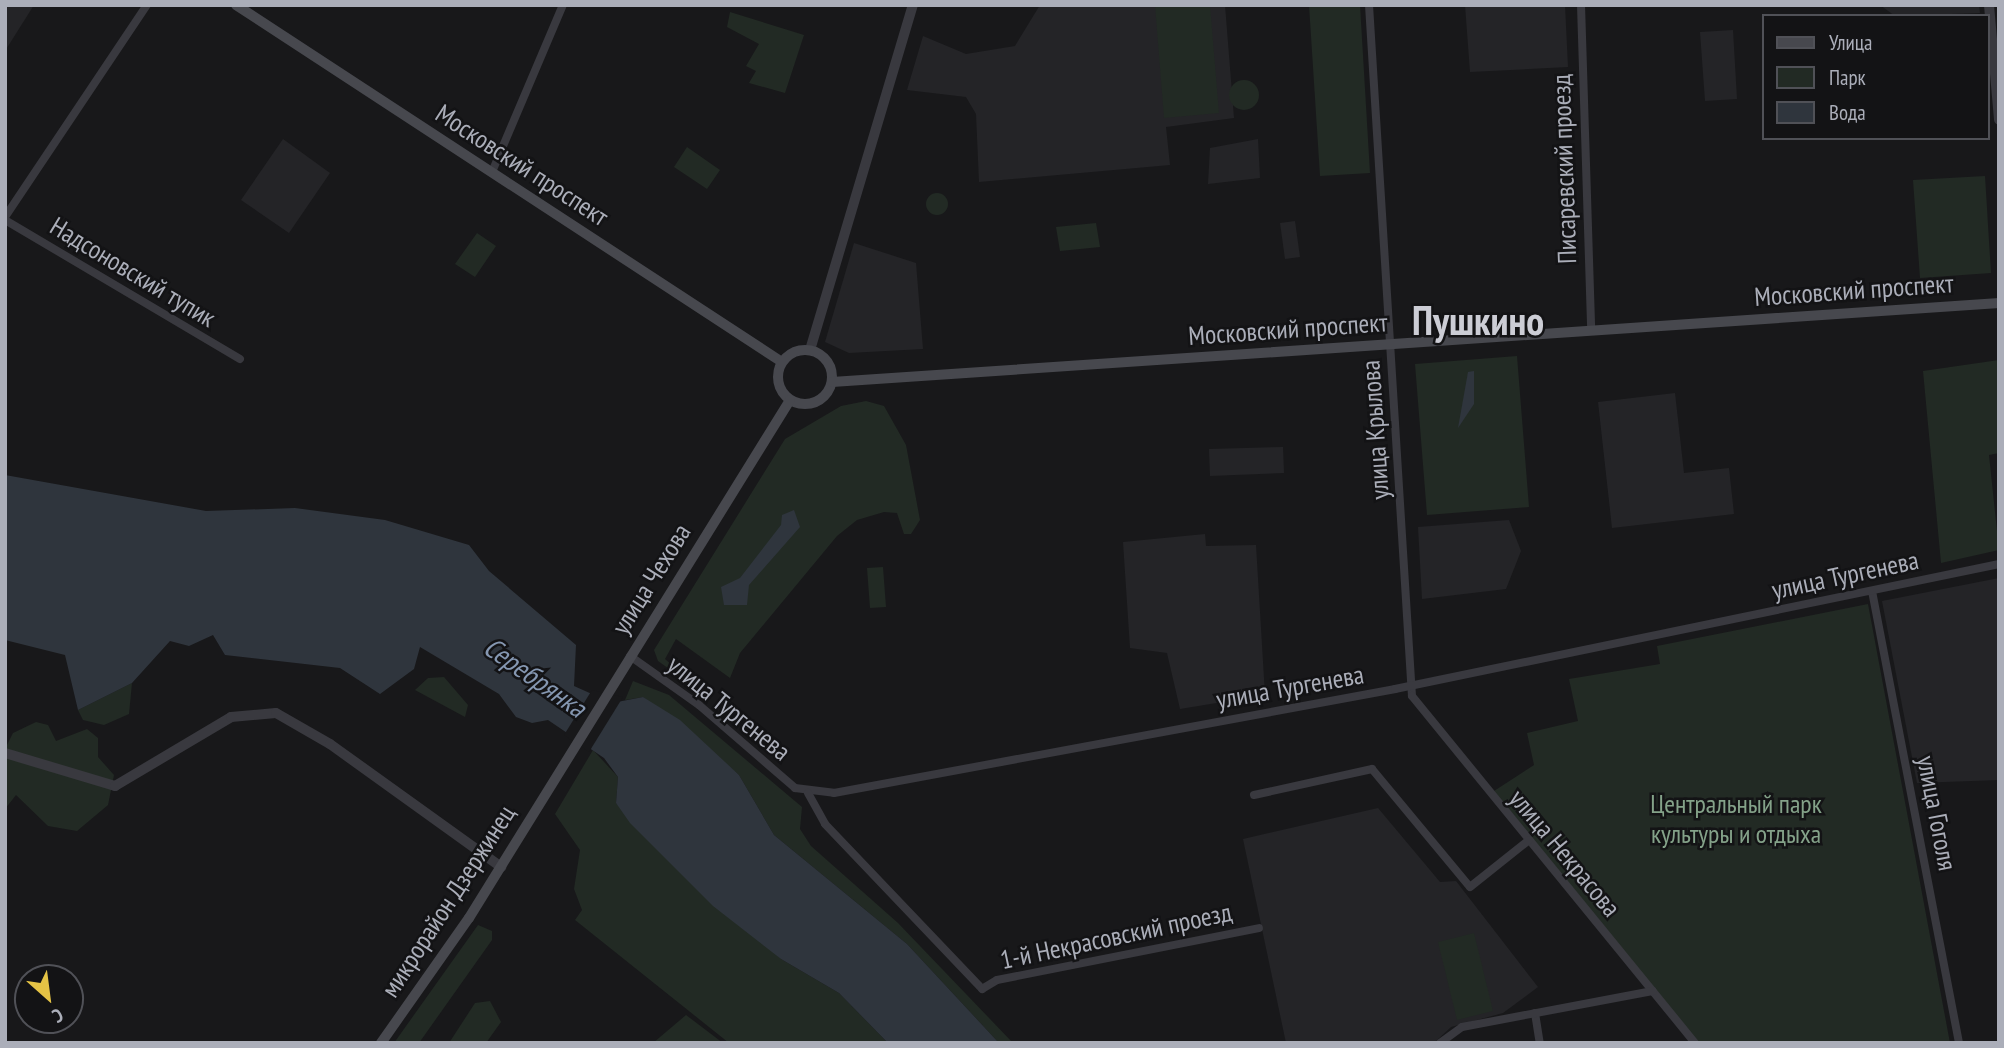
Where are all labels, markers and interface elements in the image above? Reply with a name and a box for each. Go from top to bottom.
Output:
legend [1762,14,1990,140]
text: Улица [1829,29,1872,56]
text: Парк [1829,64,1866,91]
street label: Писаревский проезд [1545,74,1583,264]
street label: Московский проспект [430,98,614,232]
text: Вода [1829,99,1866,126]
street label: Надсоновский тупик [45,210,221,334]
street label: Московский проспект [1753,267,1955,313]
district label: Пушкино [1412,296,1544,344]
street label: Московский проспект [1187,306,1389,352]
street label: улица Крылова [1355,359,1395,501]
street label: улица Чехова [605,518,697,640]
street label: улица Тургенева [1768,544,1922,606]
water label: Серебрянка [478,630,592,724]
street label: улица Тургенева [661,649,797,767]
street label: улица Тургенева [1213,659,1367,715]
street label: улица Гоголя [1911,753,1963,873]
street label: улица Некрасова [1503,783,1627,923]
park label: Центральный парк культуры и отдыха [1650,788,1822,850]
street label: микрорайон Дзержинец [374,799,522,1003]
street label: 1-й Некрасовский проезд [997,896,1235,976]
north arrow [14,964,84,1034]
text: С [48,1003,67,1028]

